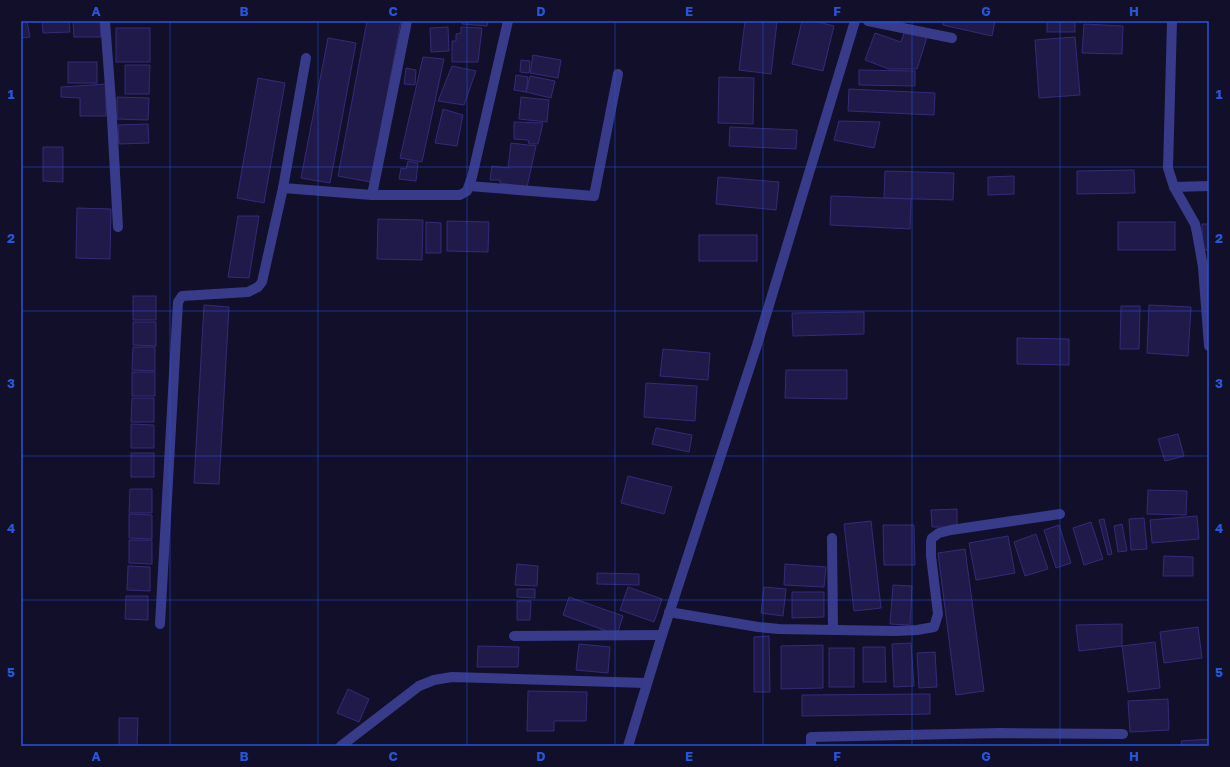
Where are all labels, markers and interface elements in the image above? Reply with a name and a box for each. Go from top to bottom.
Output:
text: A [91,3,101,19]
text: B [239,3,249,19]
text: C [388,3,398,19]
text: D [536,3,546,19]
text: E [685,3,693,19]
text: F [833,3,841,19]
text: G [981,3,991,19]
text: H [1129,3,1139,19]
text: 1 [8,86,15,102]
text: 1 [1216,86,1223,102]
text: 2 [7,230,15,246]
text: 2 [1215,230,1223,246]
text: 3 [7,375,15,391]
text: 3 [1215,375,1223,391]
text: 4 [7,520,15,536]
text: 4 [1215,520,1223,536]
text: 5 [7,664,15,680]
text: 5 [1215,664,1223,680]
text: A [91,748,101,764]
text: B [239,748,249,764]
text: C [388,748,398,764]
text: D [536,748,546,764]
text: E [685,748,693,764]
text: F [833,748,841,764]
text: G [981,748,991,764]
text: H [1129,748,1139,764]

